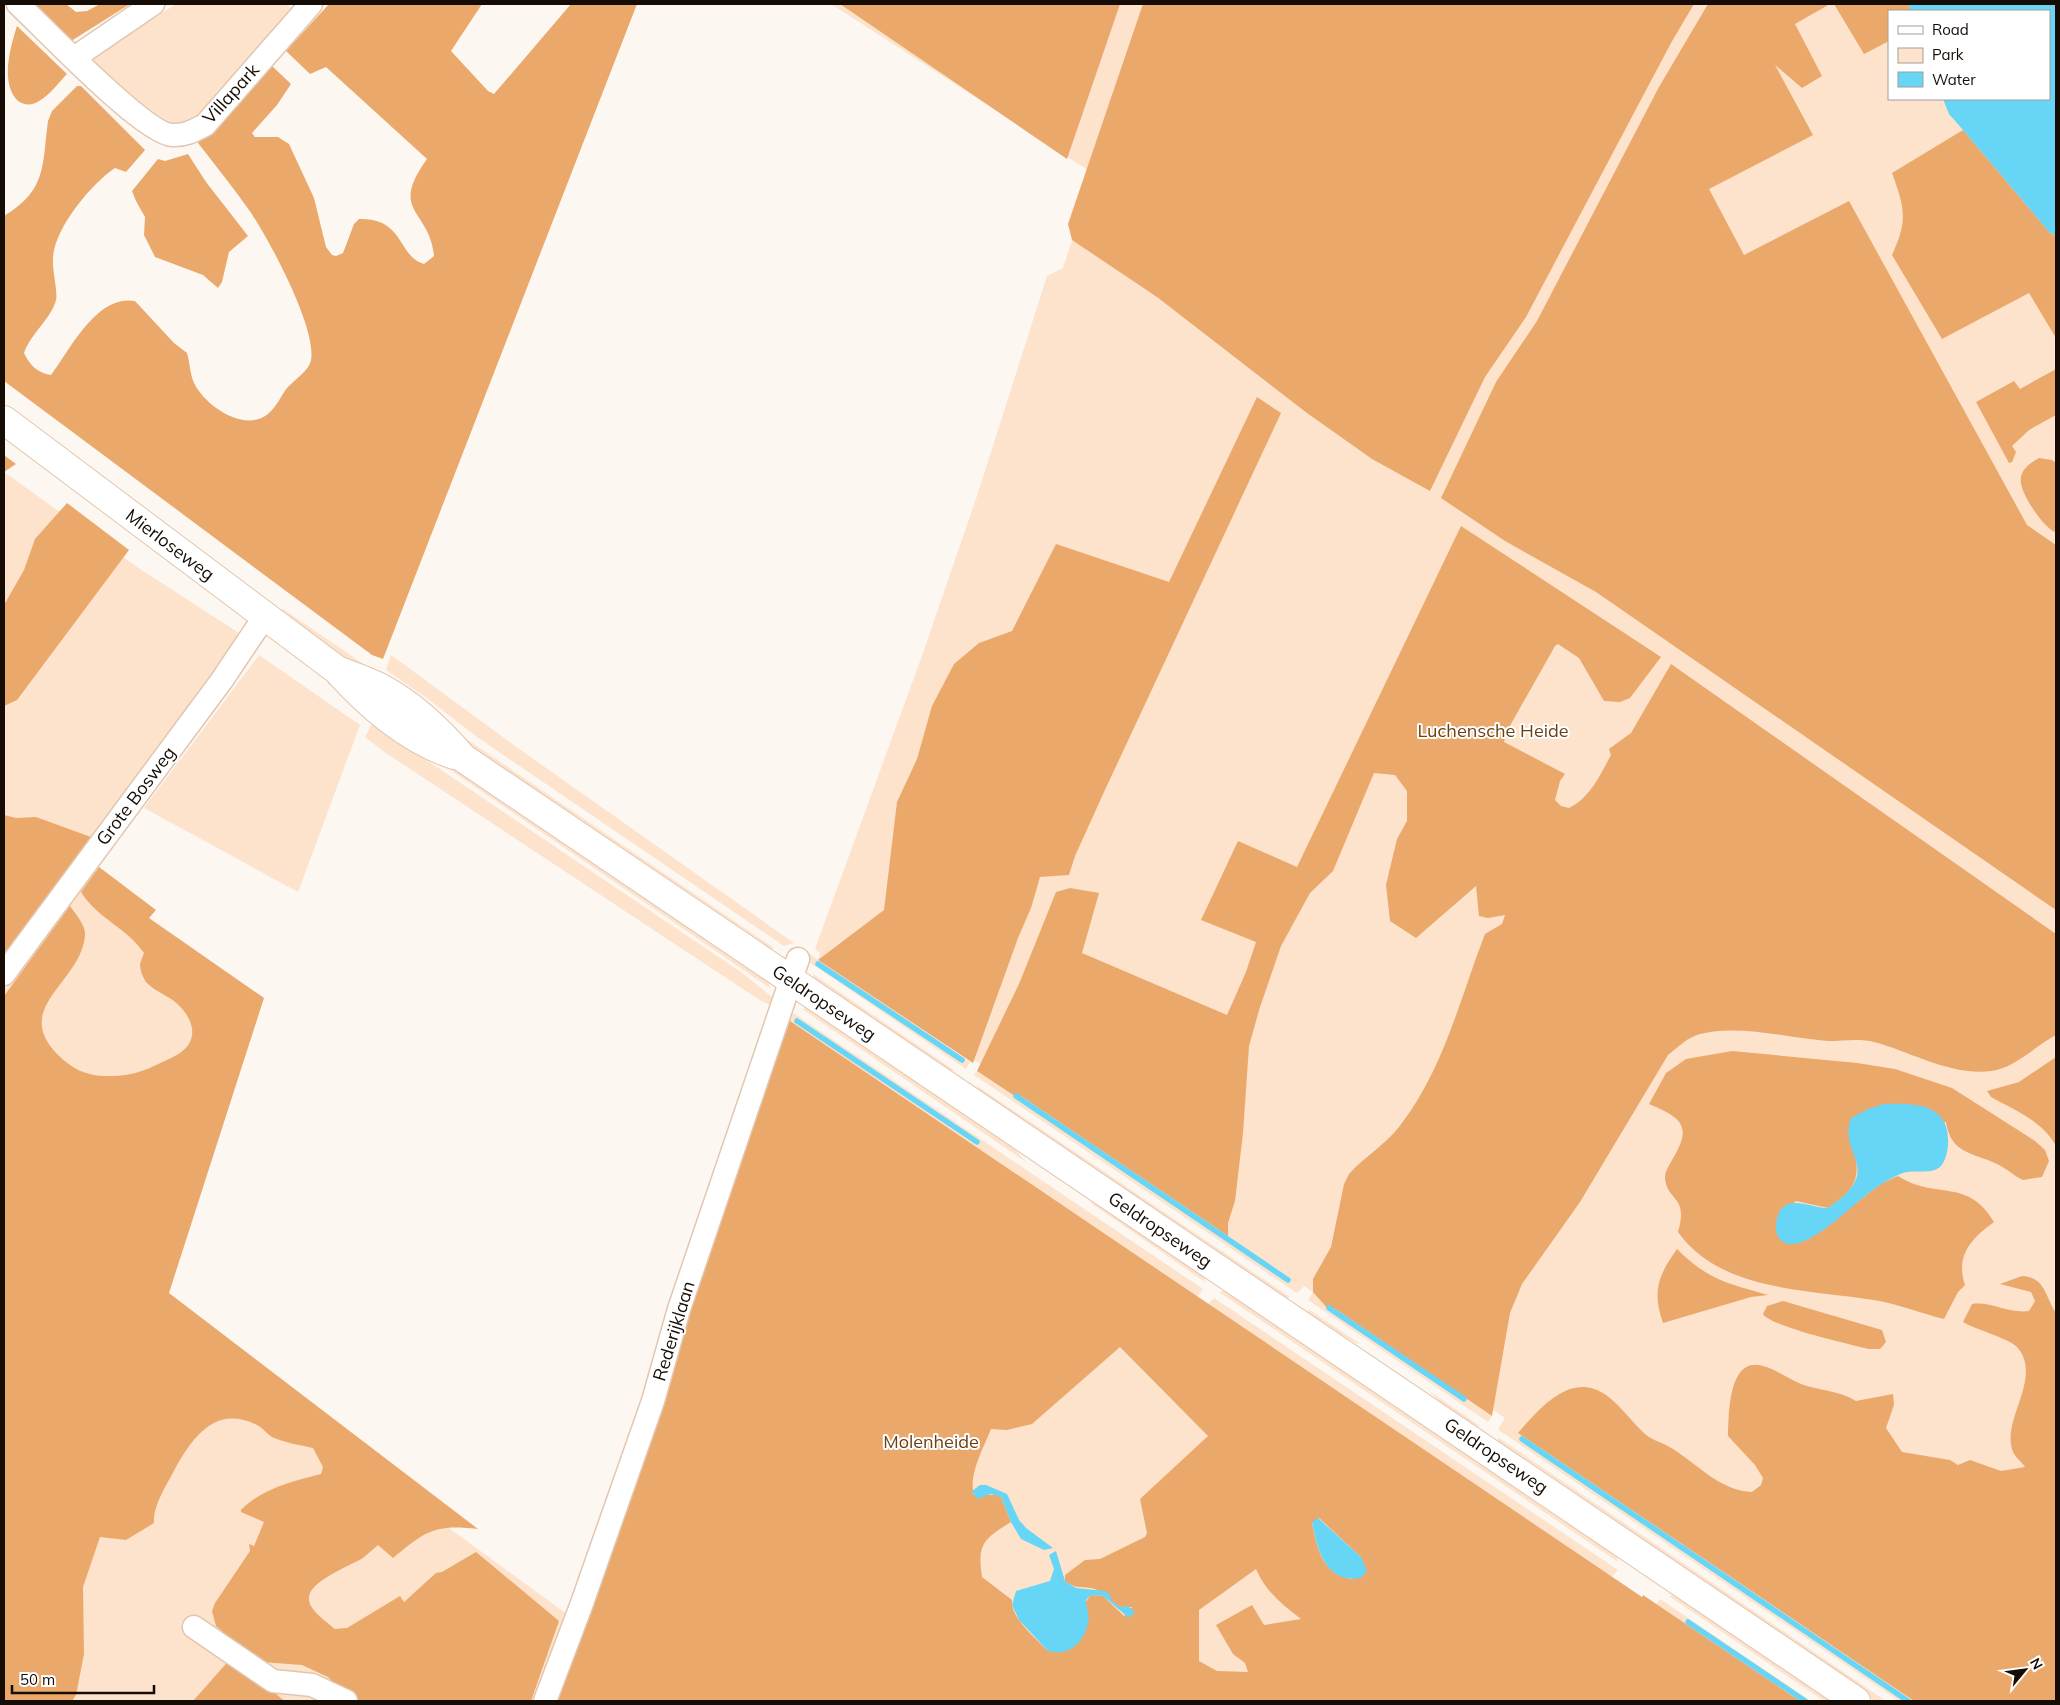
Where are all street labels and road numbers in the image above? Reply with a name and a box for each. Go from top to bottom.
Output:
street label: Villapark [197,58,264,129]
street label: Mierloseweg [121,504,219,585]
street label: Grote Bosweg [91,742,180,850]
street label: Geldropseweg [768,959,881,1046]
street label: Geldropseweg [1104,1186,1217,1273]
street label: Rederijklaan [647,1278,700,1384]
street label: Geldropseweg [1440,1412,1553,1499]

